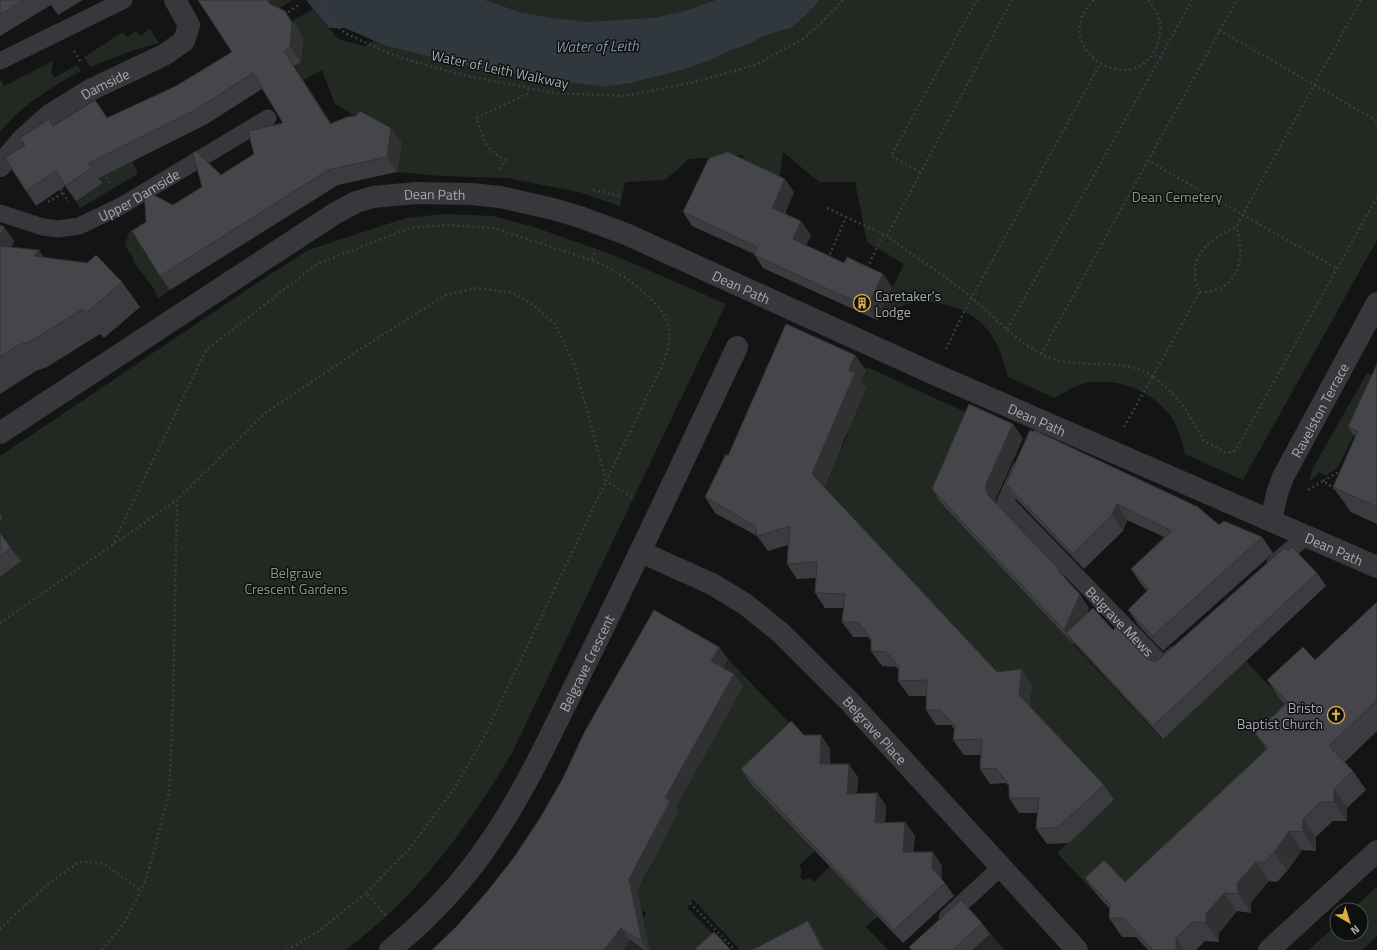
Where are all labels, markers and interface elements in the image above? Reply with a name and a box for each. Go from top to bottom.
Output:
water label: Water of Leith [555,34,639,58]
street label: Water of Leith Walkway [429,44,571,94]
street label: Damside [76,62,133,104]
street label: Upper Damside [94,163,183,226]
street label: Dean Path [403,182,466,205]
park label: Dean Cemetery [1132,186,1223,207]
street label: Dean Path [709,264,774,309]
place label: Caretaker's Lodge [875,285,941,322]
building icon: Caretaker's Lodge [852,293,872,313]
street label: Ravelston Terrace [1285,359,1353,461]
street label: Dean Path [1005,397,1070,441]
street label: Dean Path [1302,526,1367,570]
park label: Belgrave Crescent Gardens [244,562,348,599]
street label: Belgrave Mews [1081,581,1159,661]
street label: Belgrave Crescent [553,611,619,715]
street label: Belgrave Place [839,691,912,769]
place label: Bristo Baptist Church [1237,697,1323,734]
church icon: Bristo Baptist Church [1326,705,1346,725]
north arrow [1329,902,1369,942]
text: N [1347,921,1363,939]

